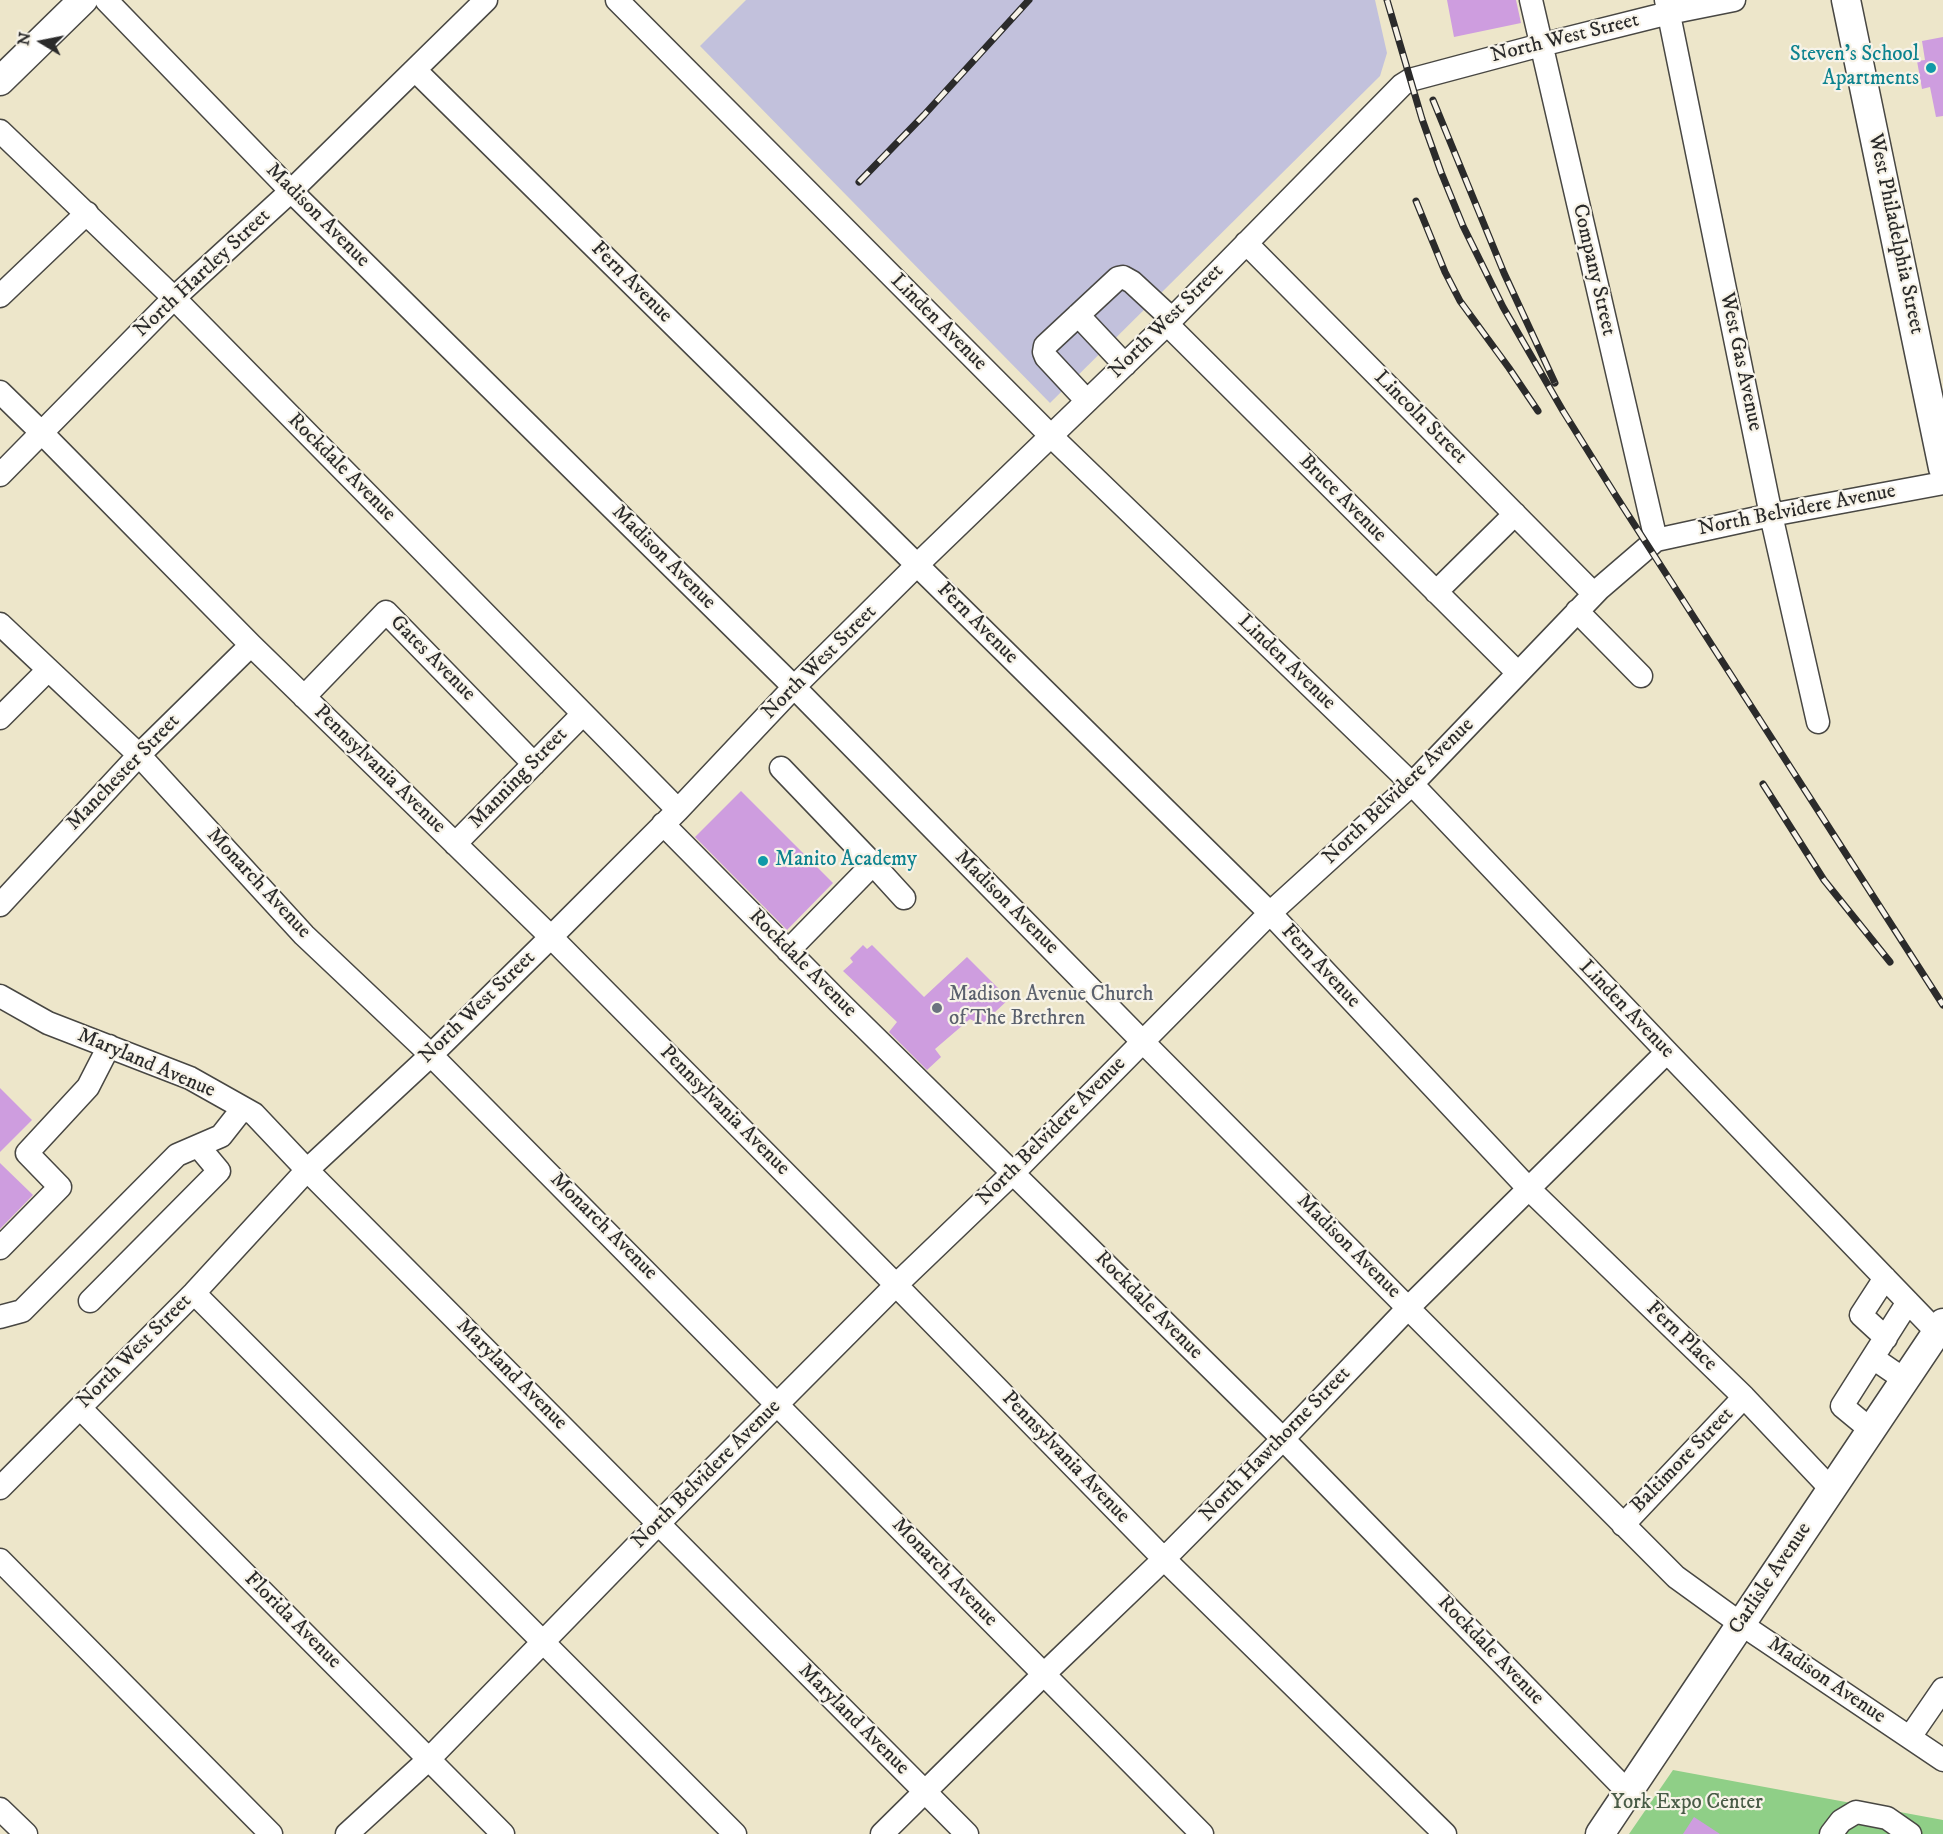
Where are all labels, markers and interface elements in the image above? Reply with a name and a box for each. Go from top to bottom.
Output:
street label: North West Street [1488,8,1642,70]
north arrow [12,12,72,72]
text: N [13,31,35,47]
place label: Steven's School Apartments [1790,43,1919,93]
marker: Steven's School Apartments [1924,61,1938,75]
street label: West Philadelphia Street [1861,131,1929,337]
street label: Madison Avenue [260,159,374,273]
street label: Company Street [1566,202,1620,338]
street label: North Hartley Street [130,204,276,344]
street label: Fern Avenue [585,237,677,329]
street label: North West Street [1104,259,1230,385]
street label: Linden Avenue [884,269,992,377]
street label: West Gas Avenue [1713,291,1767,433]
street label: Lincoln Street [1368,366,1472,470]
street label: Rockdale Avenue [282,409,400,527]
street label: Bruce Avenue [1293,450,1391,548]
street label: North Belvidere Avenue [1696,480,1898,542]
street label: Madison Avenue [606,501,720,615]
street label: Fern Avenue [931,578,1023,670]
street label: North West Street [757,600,883,726]
street label: Linden Avenue [1232,610,1340,716]
street label: Gates Avenue [384,611,480,707]
street label: Pennsylvania Avenue [308,701,450,839]
street label: Manchester Street [62,710,186,836]
street label: North Belvidere Avenue [1318,713,1480,871]
street label: Manning Street [464,723,574,835]
street label: Monarch Avenue [200,824,316,944]
street label: Madison Avenue [949,846,1063,960]
place label: Manito Academy [775,848,917,874]
marker: Manito Academy [756,854,770,868]
street label: Rockdale Avenue [743,905,861,1023]
street label: Fern Avenue [1275,920,1365,1014]
street label: North West Street [415,946,541,1070]
street label: Linden Avenue [1573,956,1679,1064]
place label: Madison Avenue Church of The Brethren [949,983,1154,1033]
marker: Madison Avenue Church of The Brethren [930,1001,944,1015]
street label: Maryland Avenue [73,1024,219,1104]
street label: Pennsylvania Avenue [654,1041,794,1181]
street label: North Belvidere Avenue [972,1052,1132,1212]
street label: Monarch Avenue [544,1168,662,1286]
street label: Madison Avenue [1291,1190,1405,1304]
street label: Rockdale Avenue [1089,1247,1207,1365]
street label: North West Street [72,1289,198,1415]
street label: Fern Place [1640,1297,1722,1377]
street label: Maryland Avenue [450,1314,572,1436]
street label: North Hawthorne Street [1195,1362,1357,1528]
street label: Pennsylvania Avenue [996,1387,1134,1529]
street label: North Belvidere Avenue [627,1395,787,1555]
street label: Baltimore Street [1626,1403,1740,1519]
street label: Monarch Avenue [886,1513,1002,1633]
street label: Carlisle Avenue [1724,1518,1818,1640]
street label: Florida Avenue [238,1567,346,1675]
street label: Rockdale Avenue [1431,1591,1549,1711]
street label: Madison Avenue [1762,1632,1890,1730]
street label: Maryland Avenue [792,1659,914,1781]
park label: York Expo Center [1611,1791,1763,1817]

